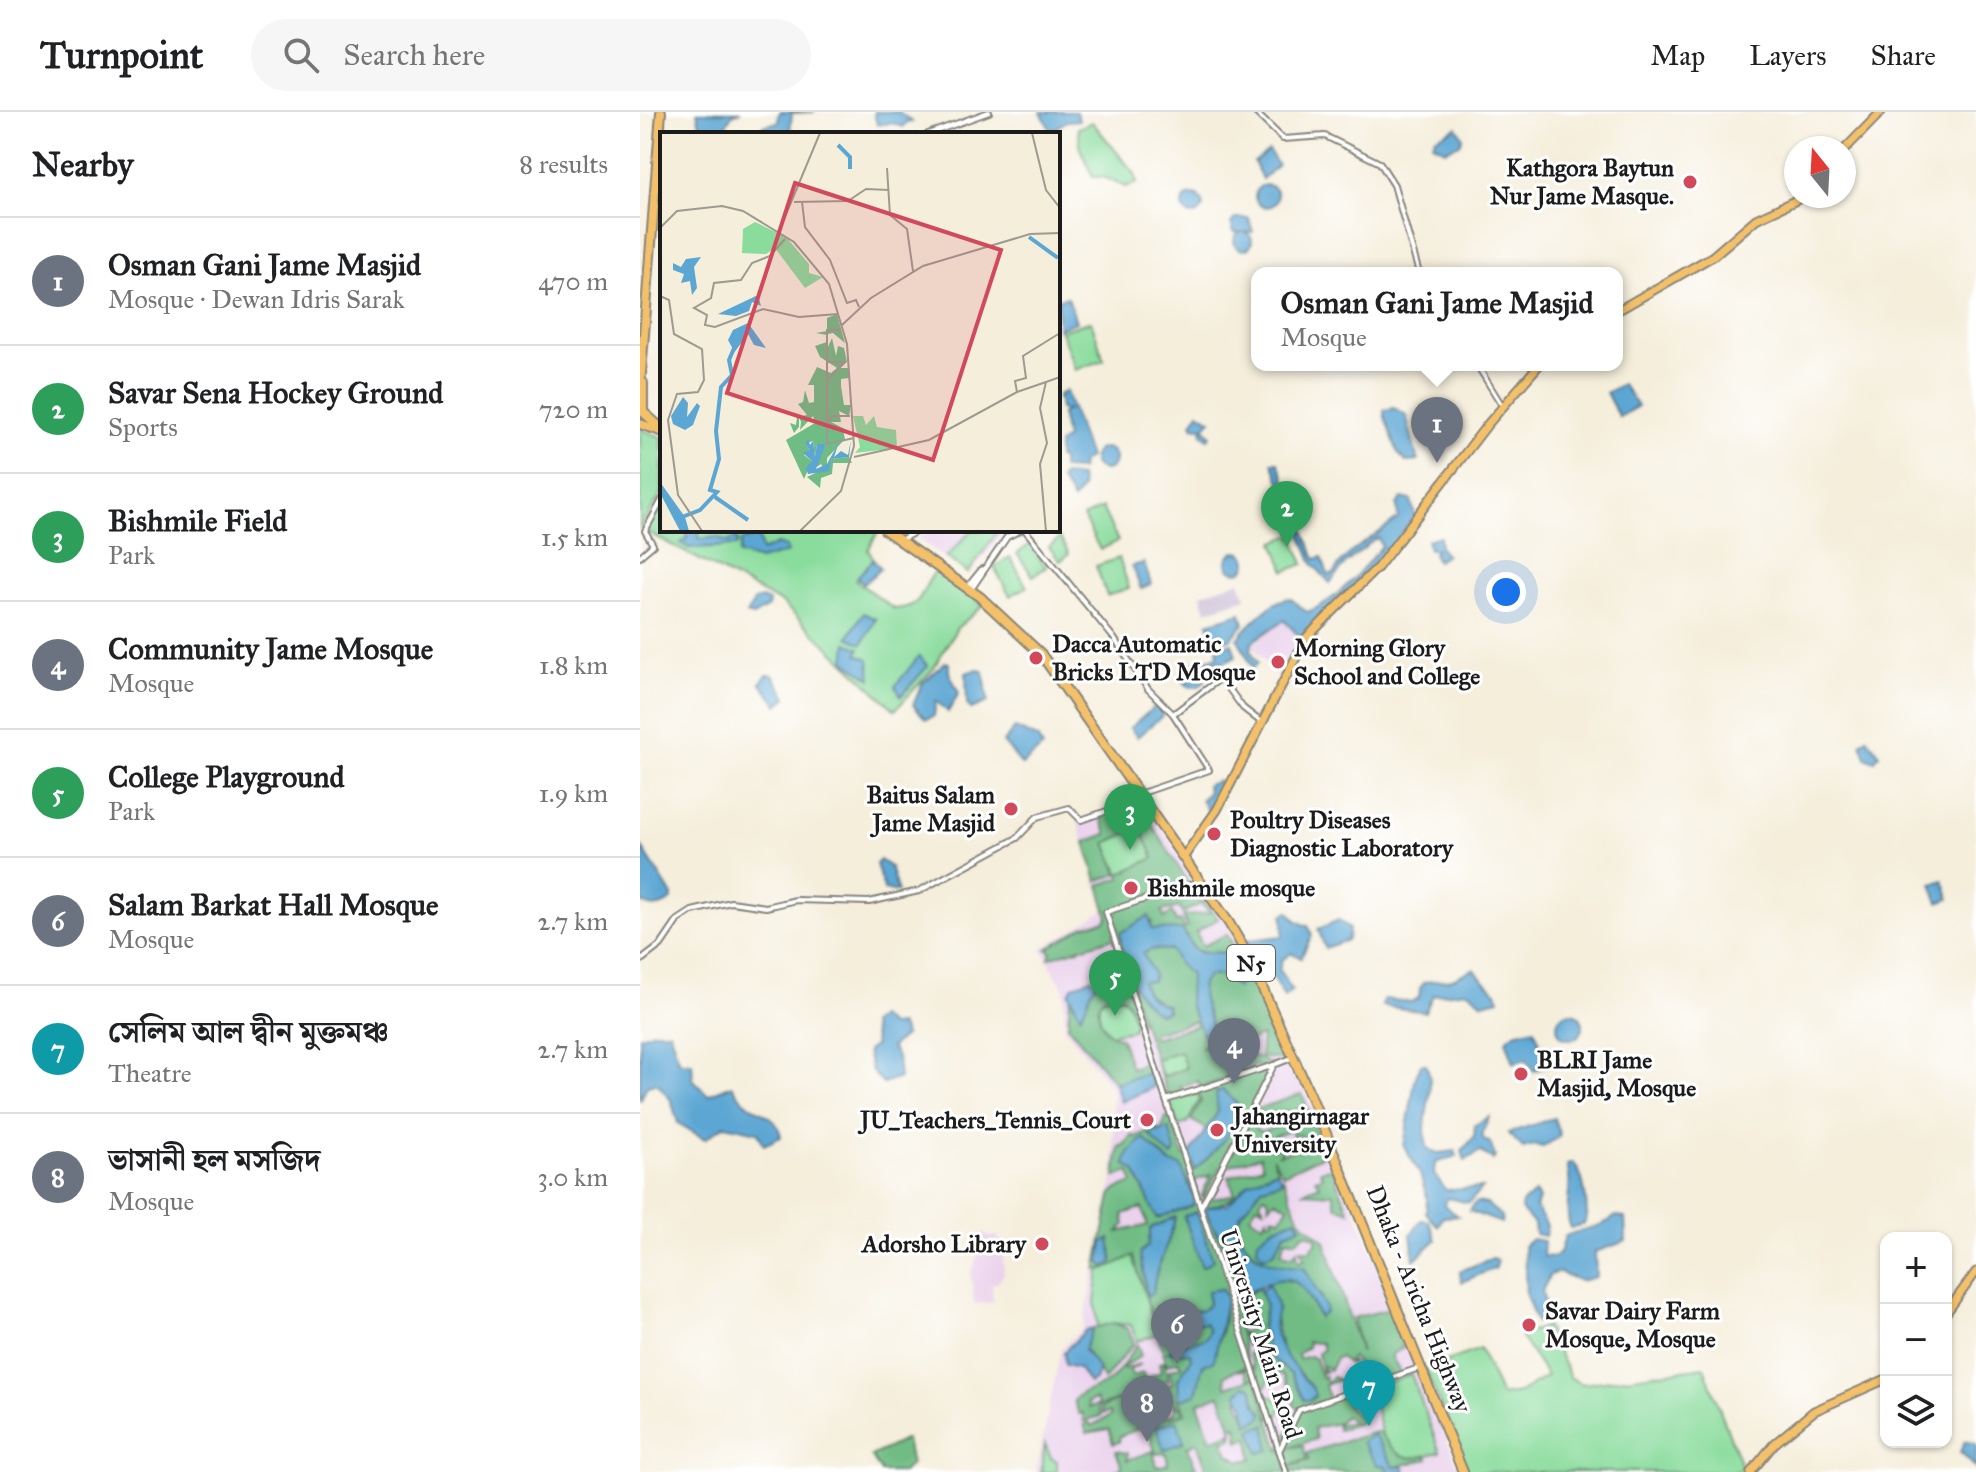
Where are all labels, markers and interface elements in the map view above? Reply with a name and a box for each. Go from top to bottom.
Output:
search box [251,19,811,91]
text: Turnpoint [40,32,203,78]
icon: search [279,33,323,77]
text: Search here [343,37,485,73]
text: Map [1650,38,1705,73]
text: Layers [1749,38,1827,73]
text: Share [1871,38,1936,73]
inset map [660,132,1060,532]
north arrow [1784,136,1856,208]
text: Nearby [32,144,134,185]
text: 8 results [519,148,608,180]
place label: Kathgora Baytun Nur Jame Masque. [1490,153,1674,211]
marker: Kathgora Baytun Nur Jame Masque. [1681,173,1699,191]
text: Osman Gani Jame Masjid [108,247,421,283]
text: 1 [53,265,63,297]
text: 470 m [538,265,608,297]
popup [1251,267,1623,371]
text: Mosque · Dewan Idris Sarak [108,283,405,315]
text: Osman Gani Jame Masjid [1280,285,1594,321]
text: Mosque [1280,321,1367,353]
text: Savar Sena Hockey Ground [108,375,443,411]
text: 2 [52,393,64,425]
text: 720 m [539,393,608,425]
pin: 1 [1411,397,1463,463]
text: Sports [108,411,178,443]
pin: 2 [1261,481,1313,547]
text: Bishmile Field [108,503,287,539]
text: 3 [53,521,63,553]
text: 1.5 km [541,521,608,553]
text: Park [108,539,155,571]
your location [1486,572,1526,612]
place label: Dacca Automatic Bricks LTD Mosque [1052,629,1256,687]
text: Community Jame Mosque [108,631,433,667]
place label: Morning Glory School and College [1294,633,1480,691]
text: 4 [51,649,65,681]
text: 1.8 km [539,649,608,681]
marker: Dacca Automatic Bricks LTD Mosque [1027,649,1045,667]
marker: Morning Glory School and College [1269,653,1287,671]
text: Mosque [108,667,194,699]
text: College Playground [108,759,345,795]
text: 5 [52,777,64,809]
text: 1.9 km [539,777,608,809]
place label: Baitus Salam Jame Masjid [867,780,996,838]
pin: 3 [1104,784,1156,850]
text: Park [108,795,155,827]
marker: Baitus Salam Jame Masjid [1002,800,1020,818]
place label: Poultry Diseases Diagnostic Laboratory [1230,805,1455,863]
marker: Poultry Diseases Diagnostic Laboratory [1205,825,1223,843]
place label: Bishmile mosque [1147,873,1315,903]
marker: Bishmile mosque [1122,879,1140,897]
text: Salam Barkat Hall Mosque [108,887,439,923]
text: 6 [51,905,65,937]
text: 2.7 km [537,905,608,937]
text: Mosque [108,923,194,955]
road number: N5 [1227,945,1275,981]
pin: 5 [1089,950,1141,1016]
text: সেলিম আল দ্বীন মুক্তমঞ্চ [108,1014,389,1050]
pin: 4 [1208,1018,1260,1084]
text: 7 [51,1033,65,1065]
text: 2.7 km [537,1033,608,1065]
place label: BLRI Jame Masjid, Mosque [1537,1045,1696,1103]
text: Theatre [108,1057,192,1089]
marker: BLRI Jame Masjid, Mosque [1512,1065,1530,1083]
place label: Jahangirnagar University [1230,1101,1370,1159]
place label: JU_Teachers_Tennis_Court [857,1105,1132,1135]
marker: JU_Teachers_Tennis_Court [1138,1111,1156,1129]
marker: Jahangirnagar University [1208,1121,1226,1139]
text: ভাসানী হল মসজিদ [108,1142,321,1178]
text: 8 [51,1161,65,1193]
text: 3.0 km [538,1161,608,1193]
street label: Dhaka - Aricha Highway [1360,1181,1479,1418]
text: Mosque [108,1185,194,1217]
street label: University Main Road [1213,1225,1309,1443]
place label: Adorsho Library [860,1229,1028,1259]
map controls [1880,1232,1952,1448]
button: + [1880,1232,1952,1304]
marker: Adorsho Library [1033,1235,1051,1253]
place label: Savar Dairy Farm Mosque, Mosque [1545,1296,1721,1354]
pin: 6 [1151,1298,1203,1364]
button: − [1880,1304,1952,1376]
marker: Savar Dairy Farm Mosque, Mosque [1520,1316,1538,1334]
pin: 7 [1343,1360,1395,1426]
pin: 8 [1121,1376,1173,1442]
button: layers [1880,1376,1952,1448]

